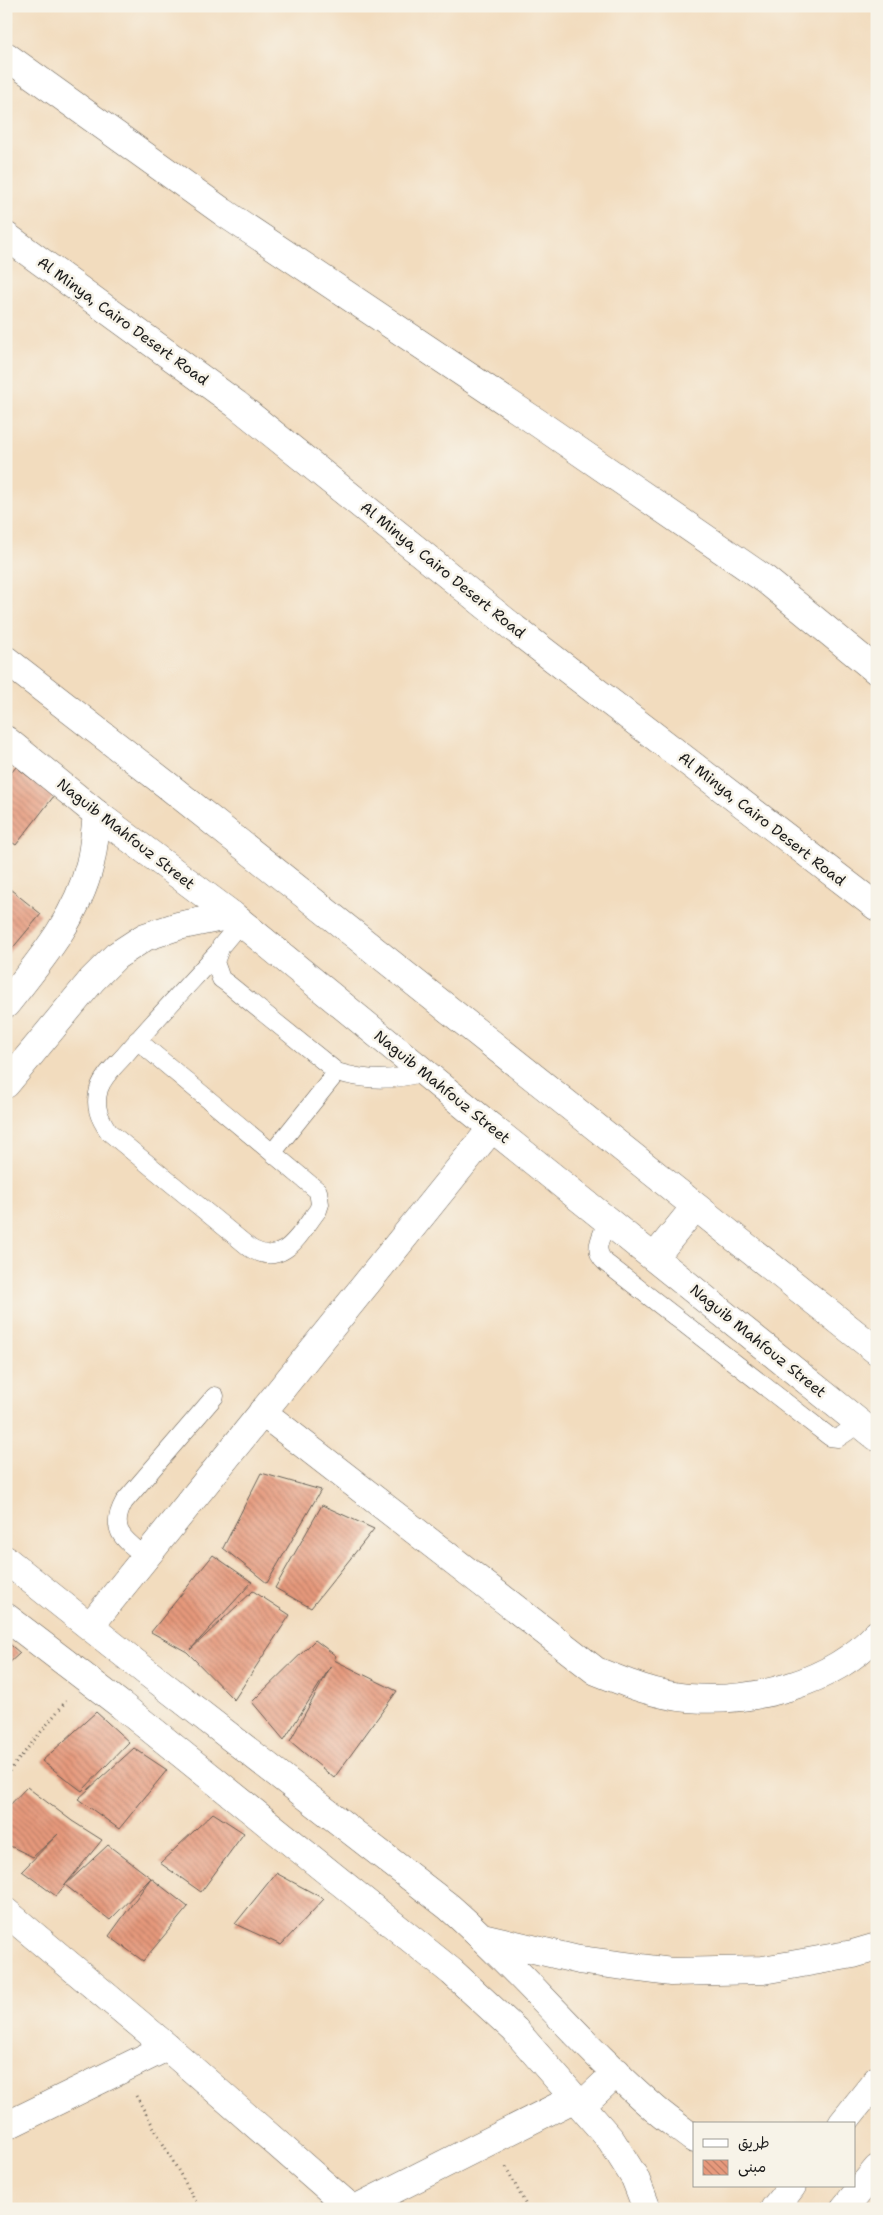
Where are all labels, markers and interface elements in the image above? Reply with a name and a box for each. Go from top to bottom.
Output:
street label: Al Minya, Cairo Desert Road [33,252,213,390]
street label: Al Minya, Cairo Desert Road [356,497,530,643]
street label: Al Minya, Cairo Desert Road [674,747,850,891]
street label: Naguib Mahfouz Street [53,774,199,894]
street label: Naguib Mahfouz Street [370,1026,514,1148]
street label: Naguib Mahfouz Street [686,1280,830,1402]
legend [693,2122,856,2188]
text: طريق [738,2133,770,2153]
text: مبنى [738,2157,766,2177]

